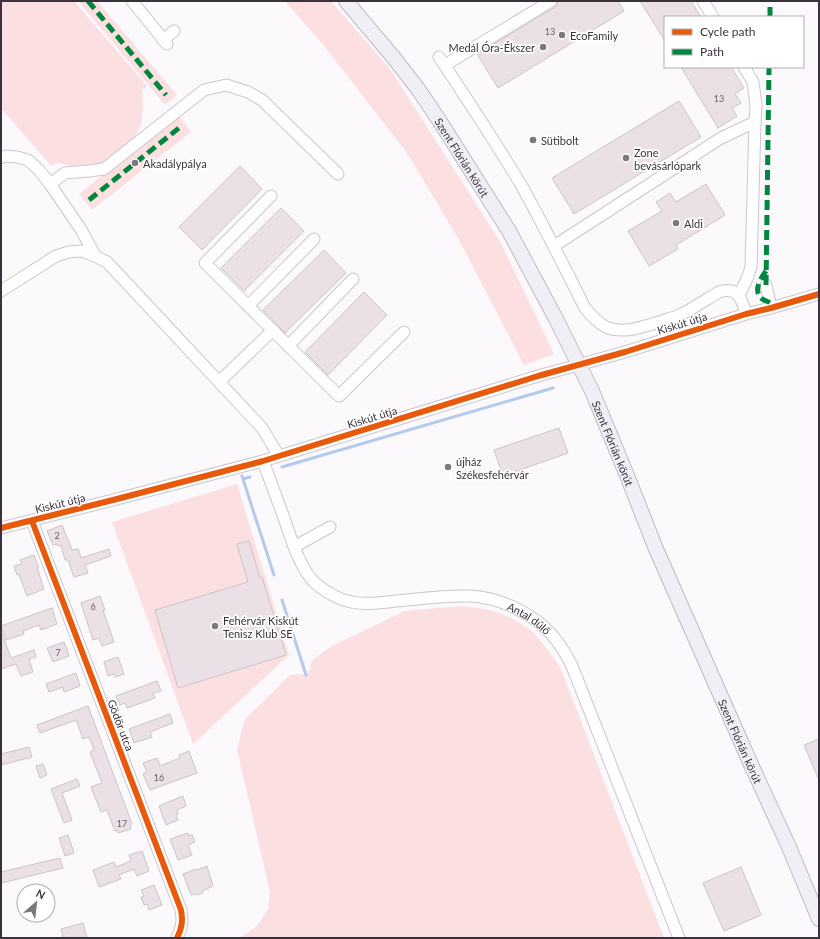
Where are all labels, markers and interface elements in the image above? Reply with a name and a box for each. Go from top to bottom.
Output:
legend [664,16,804,68]
text: Cycle path [700,24,755,39]
house number: 13 [545,26,555,37]
place label: EcoFamily [570,29,618,42]
marker: EcoFamily [557,30,567,40]
place label: Medál Óra-Ékszer [449,41,535,54]
marker: Medál Óra-Ékszer [538,42,548,52]
text: Path [700,44,724,59]
house number: 13 [714,93,724,104]
street label: Szent Flórián körút [433,115,492,199]
place label: Sütibolt [541,134,579,147]
marker: Sütibolt [528,135,538,145]
place label: Zone bevásárlópark [634,146,702,172]
marker: Zone bevásárlópark [621,153,631,163]
place label: Akadálypálya [143,157,207,170]
marker: Akadálypálya [130,158,140,168]
place label: Aldi [684,217,703,230]
marker: Aldi [671,218,681,228]
street label: Kiskút útja [656,309,708,337]
street label: Szent Flórián körút [590,399,637,488]
street label: Kiskút útja [346,403,398,431]
place label: újház Székesfehérvár [456,455,529,481]
marker: újház Székesfehérvár [443,462,453,472]
street label: Kiskút útja [34,490,86,516]
house number: 2 [54,530,60,541]
street label: Antal dűlő [506,599,554,637]
house number: 6 [90,601,96,612]
place label: Fehérvár Kiskút Tenisz Klub SE [223,614,299,640]
marker: Fehérvár Kiskút Tenisz Klub SE [210,621,220,631]
house number: 7 [55,647,61,658]
street label: Gödör utca [105,697,137,753]
street label: Szent Flórián körút [716,697,765,785]
house number: 16 [154,772,164,783]
house number: 17 [117,818,127,829]
north arrow [16,883,56,923]
text: N [34,886,48,901]

